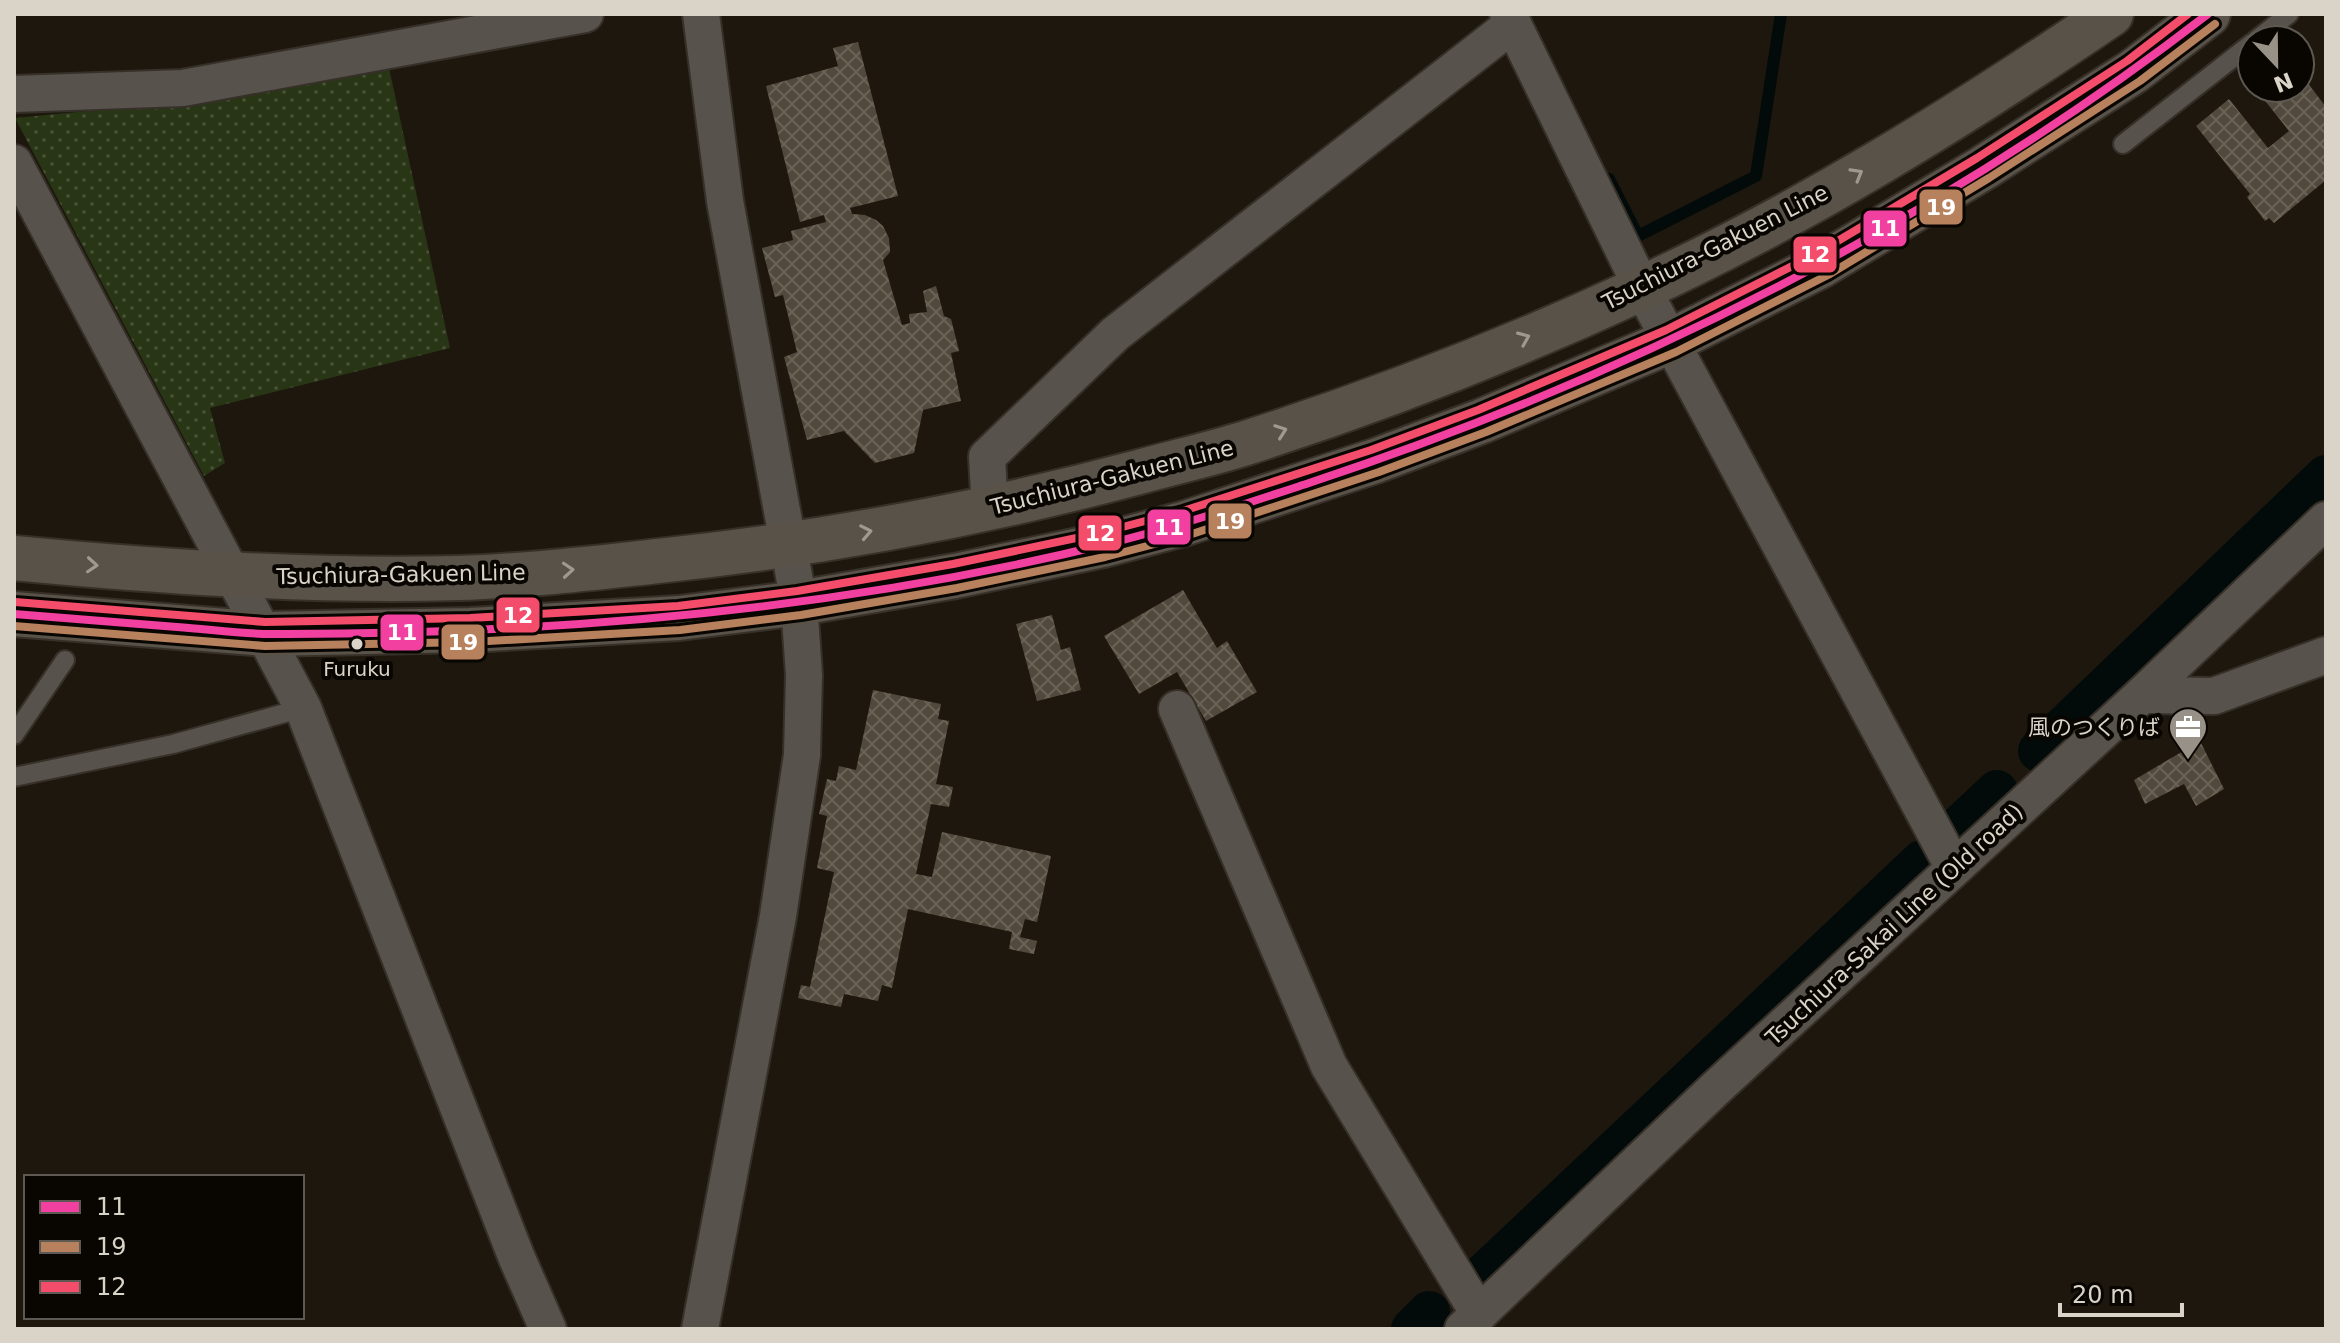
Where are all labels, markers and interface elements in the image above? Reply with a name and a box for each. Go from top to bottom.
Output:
north arrow [2236,24,2316,104]
text: N [2270,67,2297,97]
one-way arrow [1848,168,1863,184]
street label: Tsuchiura-Gakuen Line [1598,180,1832,316]
line badge: 19 [1918,188,1964,226]
text: 19 [1926,195,1956,220]
line badge: 11 [1862,209,1908,248]
text: 11 [1870,216,1900,241]
line badge: 12 [1792,235,1838,274]
text: 12 [1800,242,1830,267]
one-way arrow [1516,332,1530,348]
one-way arrow [1273,424,1287,440]
street label: Tsuchiura-Gakuen Line [987,435,1236,520]
line badge: 19 [1207,502,1253,540]
line badge: 11 [1146,508,1192,546]
text: 19 [1215,509,1245,534]
line badge: 12 [1077,514,1123,552]
text: 11 [1154,515,1184,540]
text: 12 [1085,521,1115,546]
one-way arrow [859,525,872,542]
one-way arrow [86,556,99,573]
street label: Tsuchiura-Gakuen Line [275,560,526,589]
one-way arrow [562,562,575,579]
line badge: 12 [495,596,541,634]
text: 12 [503,603,533,628]
line badge: 11 [379,613,425,652]
text: 11 [387,620,417,645]
line badge: 19 [440,623,486,661]
text: 19 [448,630,478,655]
marker: Furuku [349,636,365,652]
place label: Furuku [323,657,391,681]
office icon: 風のつくりば [2167,706,2209,761]
place label: 風のつくりば [2028,715,2160,740]
street label: Tsuchiura-Sakai Line (Old road) [1760,799,2028,1051]
legend [24,1175,304,1319]
text: 11 [96,1193,127,1221]
text: 19 [96,1233,127,1261]
scale bar [2060,1267,2182,1317]
text: 12 [96,1273,127,1301]
text: 20 m [2072,1281,2134,1309]

